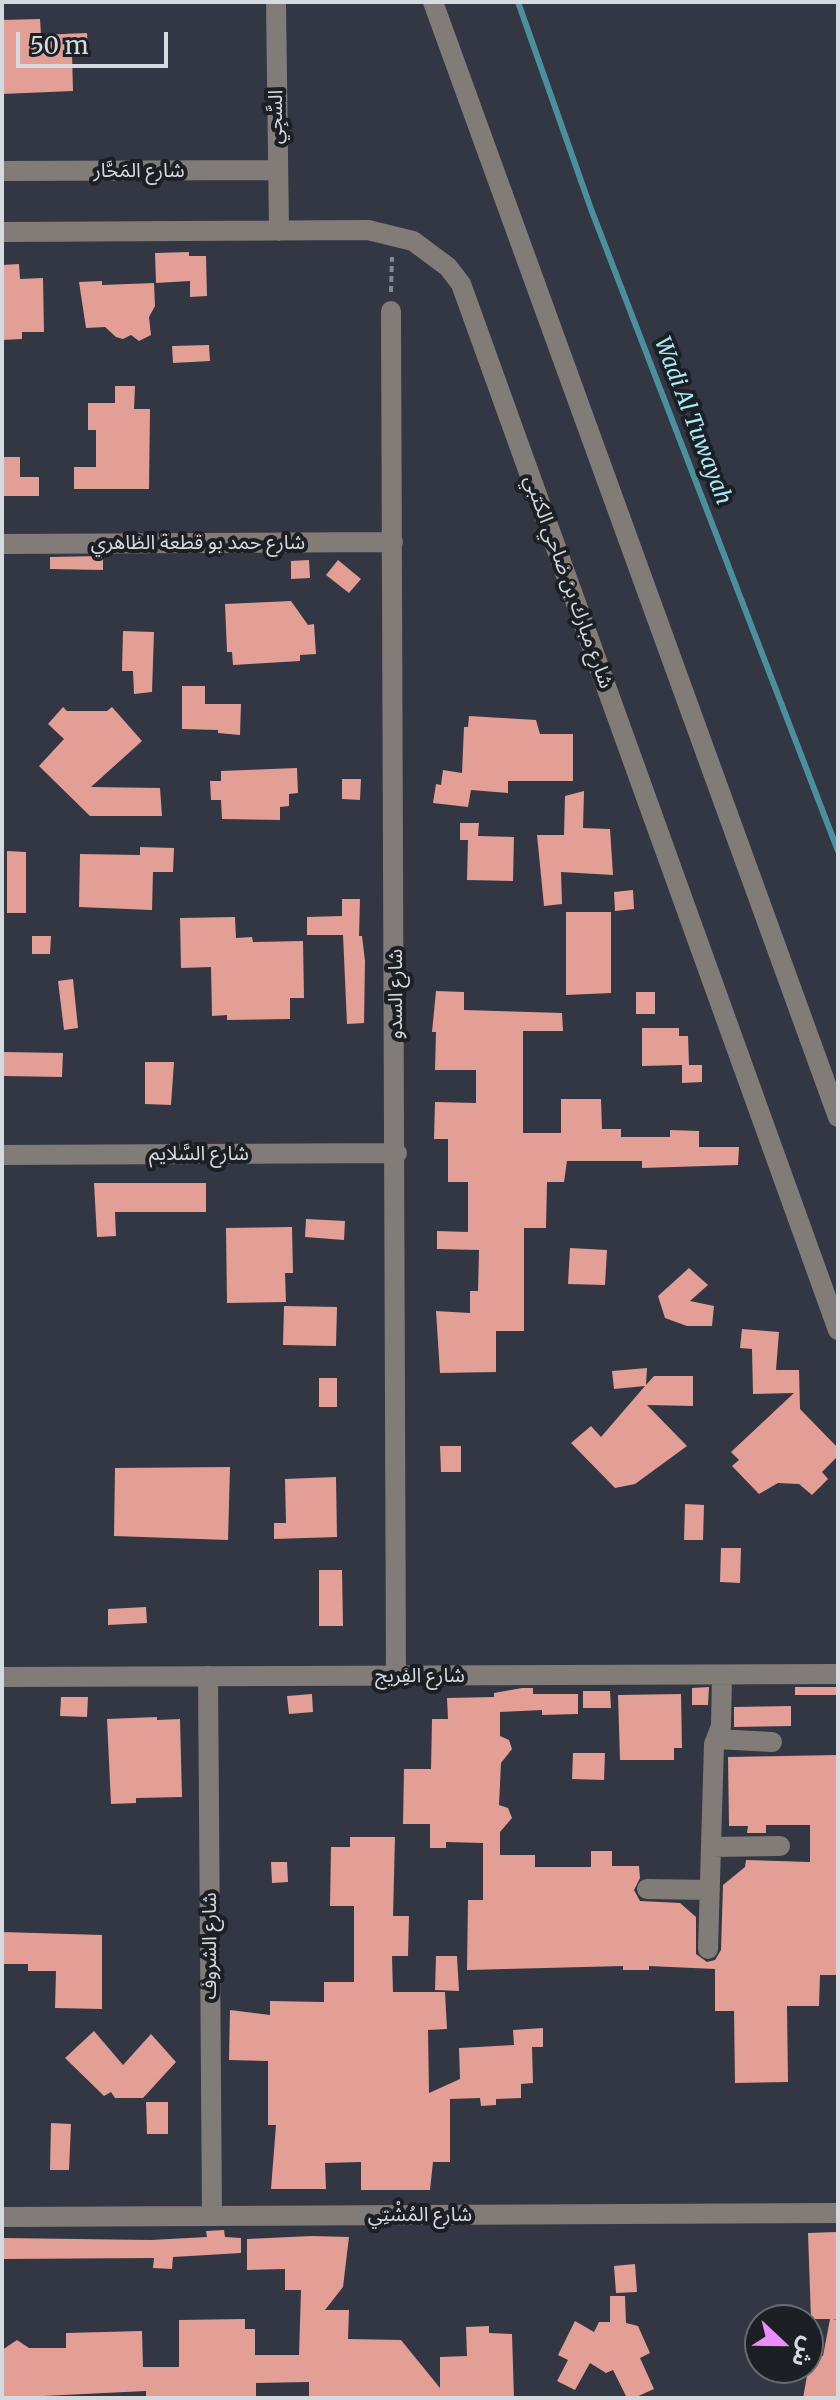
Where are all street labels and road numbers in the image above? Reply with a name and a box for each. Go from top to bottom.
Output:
street label: السَّجِي [264,90,288,144]
street label: شارع المَحَّار [93,159,185,183]
street label: شارع مبارك بن ضاحي الكتبي [518,472,618,692]
street label: شارع حمد بو قطعة الظاهري [91,531,305,555]
street label: شارع السدو [384,949,408,1039]
street label: شارع السَّلايم [149,1142,249,1166]
street label: شارع الفِريج [375,1664,465,1688]
street label: شارع الشروف [198,1892,222,2000]
street label: شارع المُشْتِي [368,2203,472,2227]

